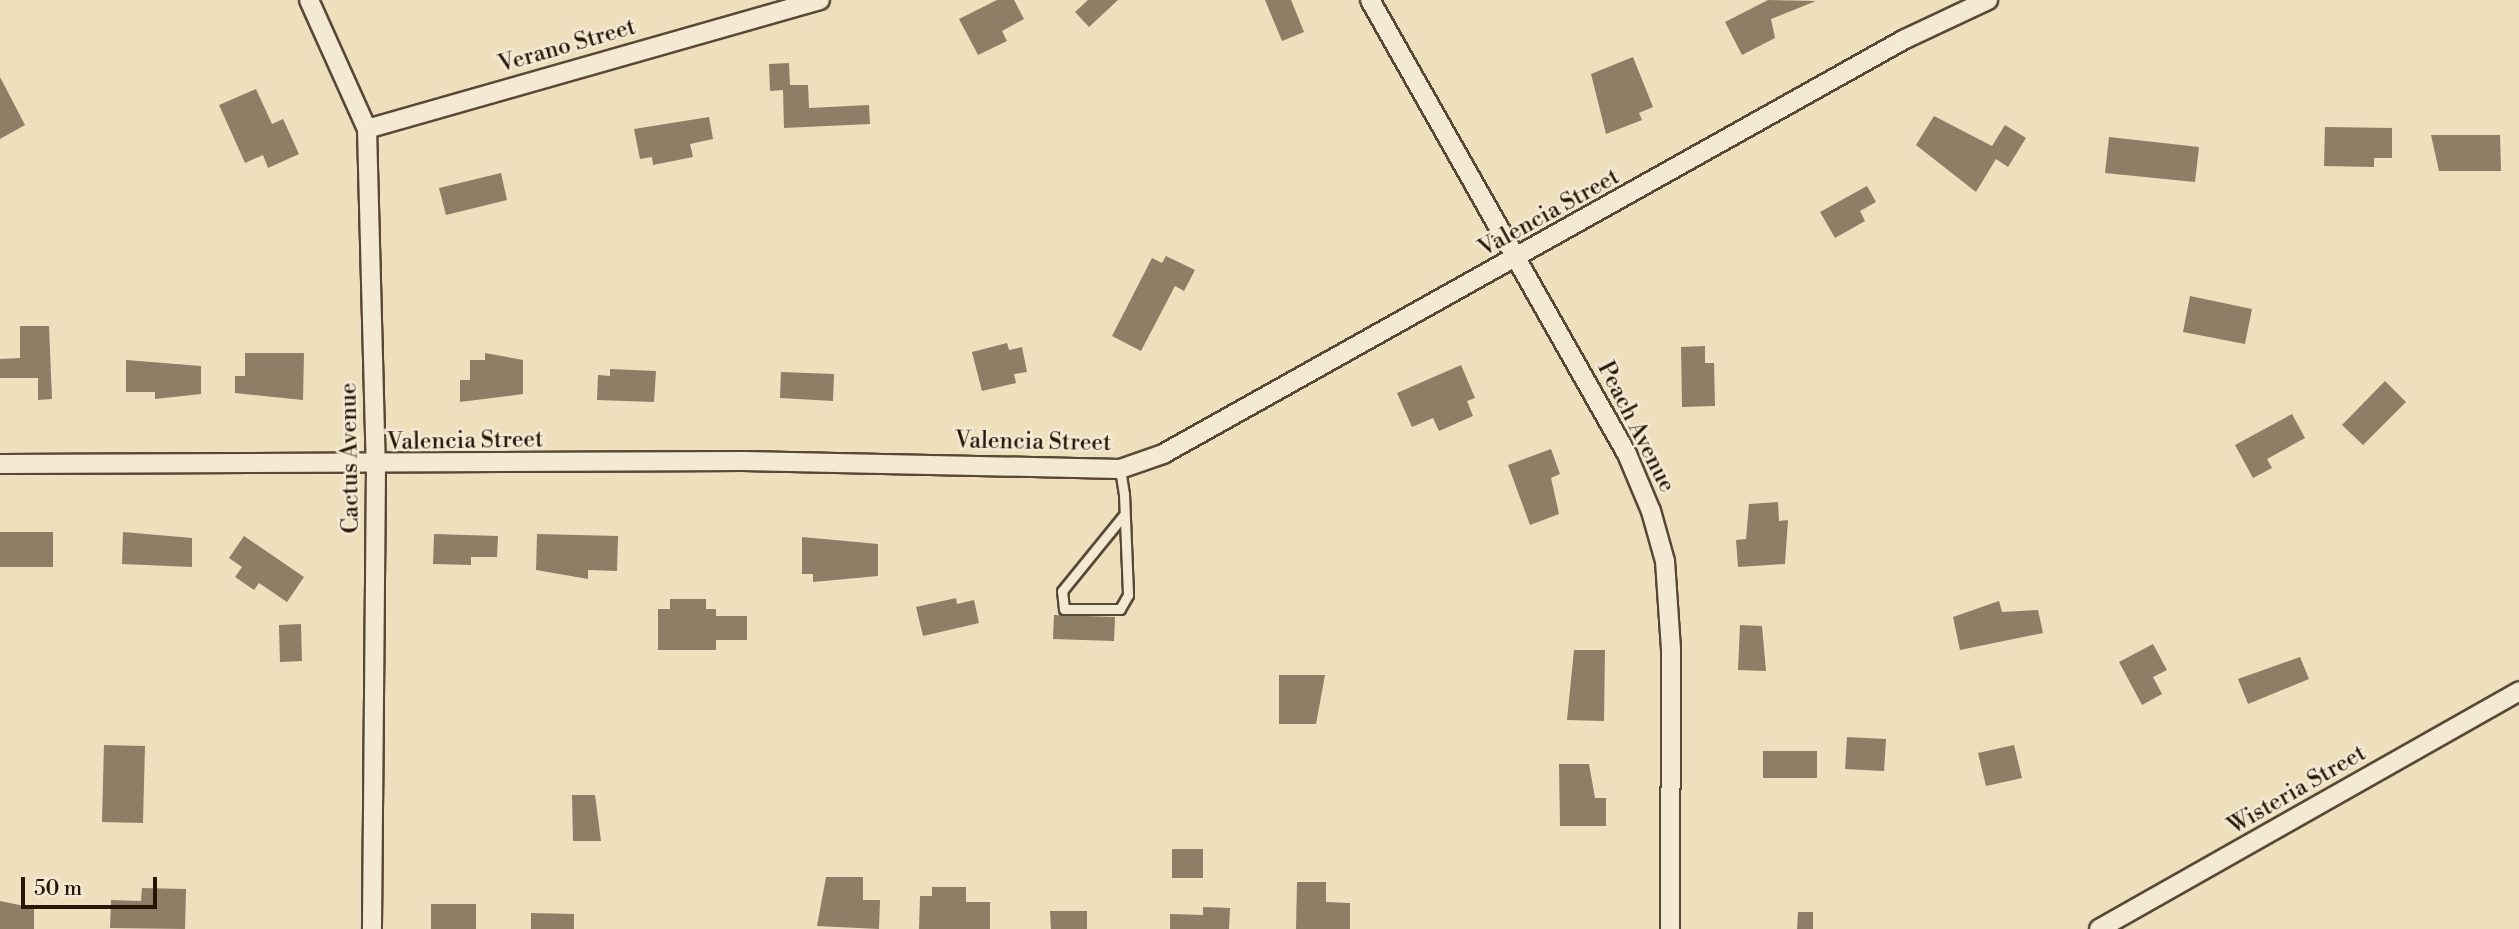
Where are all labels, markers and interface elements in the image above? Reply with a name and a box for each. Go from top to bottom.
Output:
street label: Verano Street [495,13,639,79]
street label: Valencia Street [1474,163,1624,263]
street label: Peach Avenue [1591,357,1681,497]
street label: Cactus Avenue [335,382,365,534]
street label: Valencia Street [387,426,543,456]
street label: Valencia Street [955,427,1111,457]
street label: Wisteria Street [2223,739,2371,841]
scale bar [24,862,161,906]
text: 50 m [34,876,82,902]

